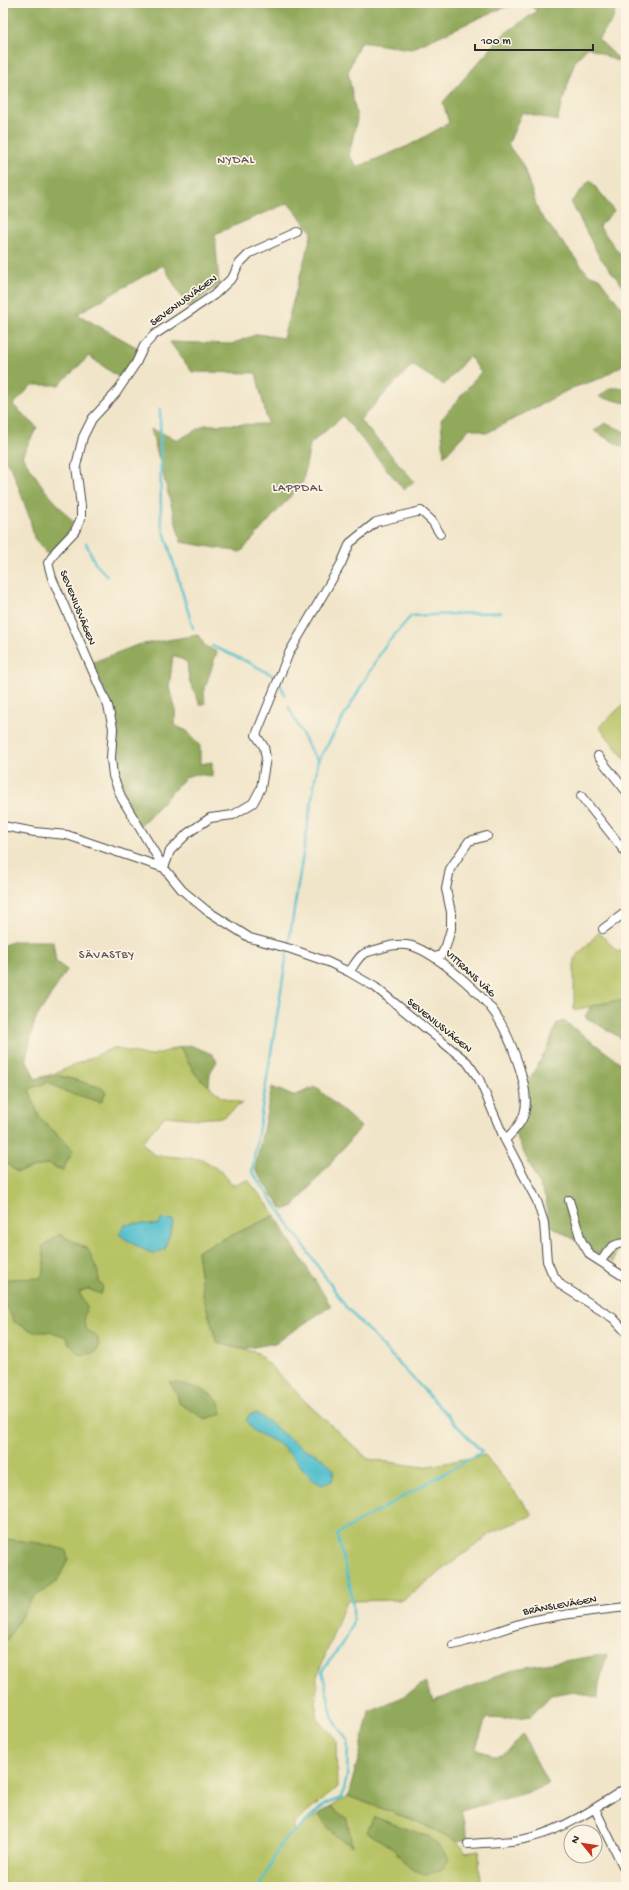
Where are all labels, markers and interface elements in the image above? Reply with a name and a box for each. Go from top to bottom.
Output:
scale bar [475,26,593,52]
text: 100 m [480,35,511,49]
district label: NYDAL [217,154,255,168]
street label: SEVENIUSVÄGEN [148,273,220,329]
district label: LAPPDAL [272,482,324,496]
street label: SEVENIUSVÄGEN [56,569,98,647]
street label: VITTRANS VÄG [442,947,498,1001]
district label: SÄVASTBY [79,949,135,963]
street label: SEVENIUSVÄGEN [404,996,474,1056]
street label: BRÄNSLEVÄGEN [521,1594,598,1619]
north arrow [563,1824,603,1864]
text: N [569,1834,583,1846]

